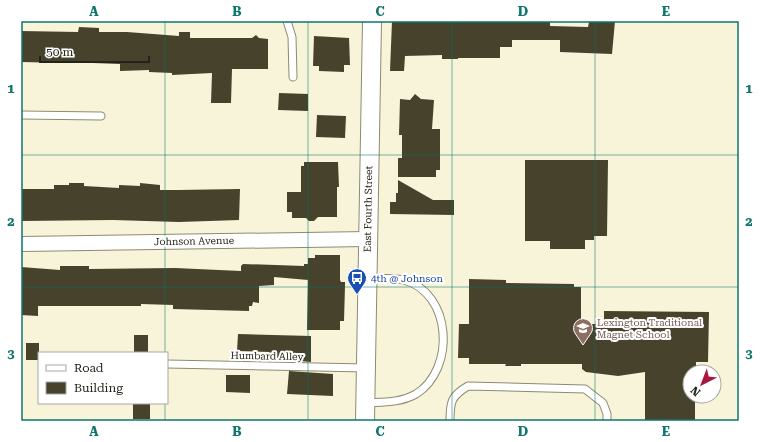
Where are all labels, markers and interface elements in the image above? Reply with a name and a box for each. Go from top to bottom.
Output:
text: A [89,4,99,19]
text: B [232,4,242,19]
text: C [375,4,385,19]
text: D [518,4,528,19]
text: E [662,4,670,19]
scale bar [40,38,149,64]
text: 50 m [46,45,73,59]
text: 1 [7,81,15,96]
text: 1 [745,81,753,96]
street label: East Fourth Street [362,165,374,252]
text: 2 [7,214,15,229]
text: 2 [745,214,753,229]
street label: Johnson Avenue [154,235,235,247]
bus stop icon: 4th @ Johnson [346,267,368,295]
place label: 4th @ Johnson [371,273,443,284]
school or university icon: Lexington Traditional Magnet School [572,317,594,345]
place label: Lexington Traditional Magnet School [597,317,702,340]
text: 3 [7,346,15,361]
text: 3 [745,346,753,361]
street label: Humbard Alley [230,350,304,362]
legend [38,352,168,404]
text: Road [74,361,104,375]
north arrow [682,364,722,404]
text: Building [74,381,123,395]
text: N [688,383,703,399]
text: A [89,424,99,439]
text: B [232,424,242,439]
text: C [375,424,385,439]
text: D [518,424,528,439]
text: E [662,424,670,439]

